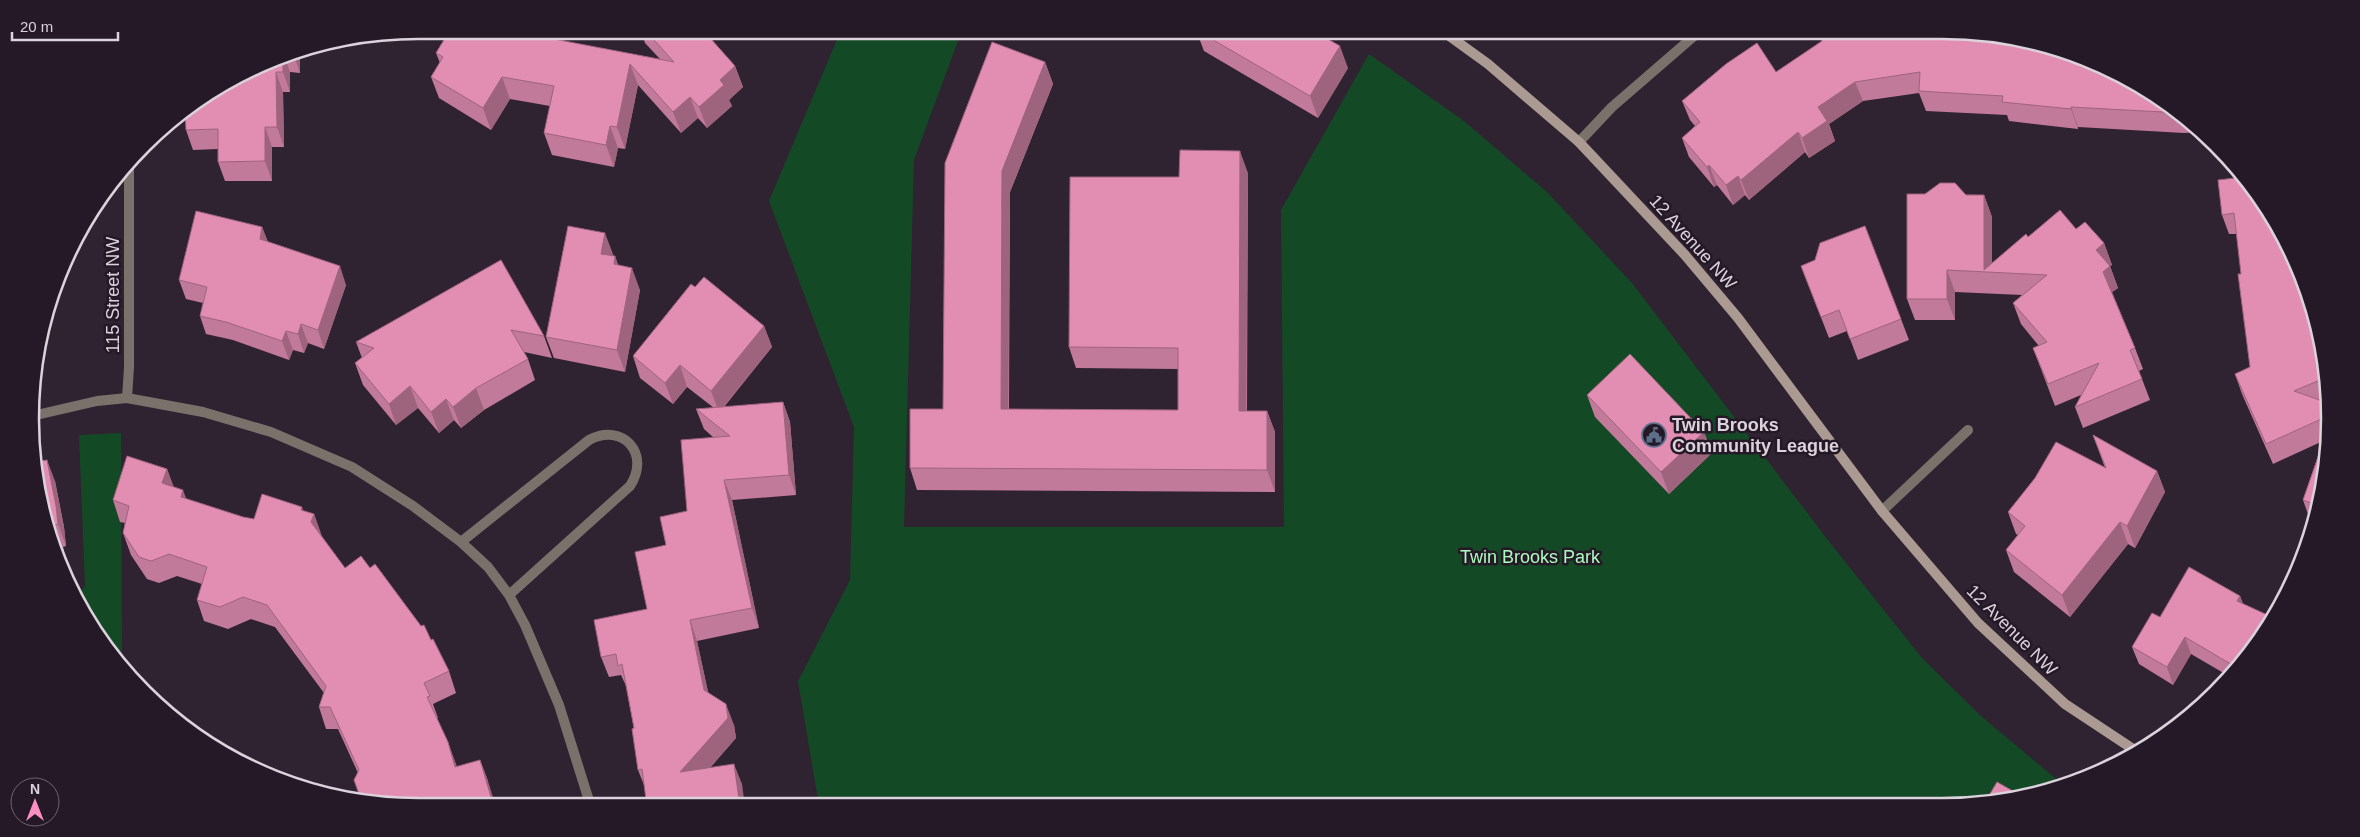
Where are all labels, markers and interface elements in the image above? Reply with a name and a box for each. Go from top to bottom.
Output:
scale bar [12,10,119,42]
text: 20 m [20,18,53,35]
street label: 12 Avenue NW [1646,191,1740,293]
street label: 115 Street NW [103,237,123,353]
place label: Twin Brooks Community League [1672,415,1839,456]
public building icon: Twin Brooks Community League [1641,422,1667,448]
park label: Twin Brooks Park [1460,547,1601,567]
street label: 12 Avenue NW [1963,581,2061,679]
north arrow [10,777,60,827]
text: N [30,781,40,797]

